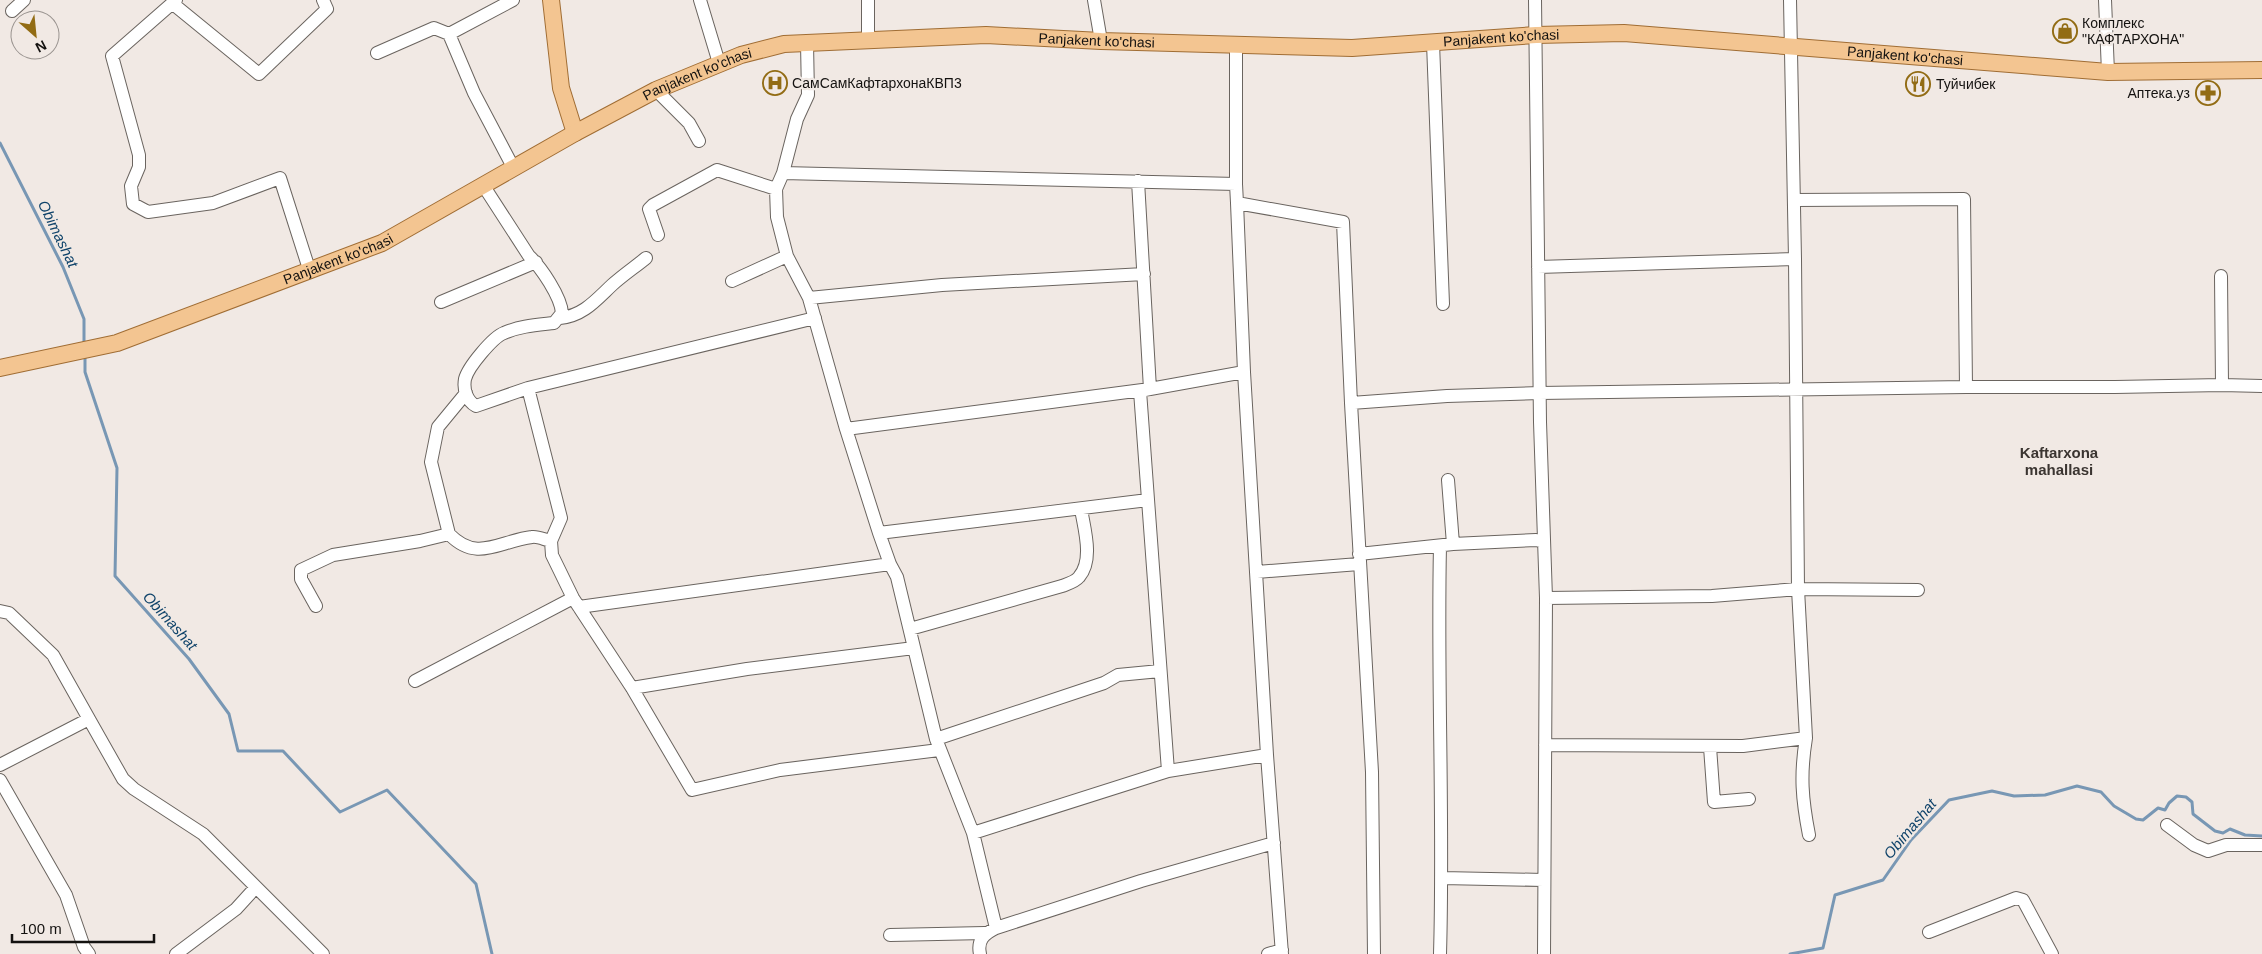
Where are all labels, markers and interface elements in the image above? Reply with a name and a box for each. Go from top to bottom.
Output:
north arrow [10,10,60,60]
place label: Комплекс "КАФТАРХОНА" [2082,15,2184,47]
shop icon: Комплекс "КАФТАРХОНА" [2052,18,2078,44]
street label: Panjakent ko'chasi [1442,26,1559,50]
street label: Panjakent ko'chasi [1038,30,1155,50]
text: N [33,37,49,56]
street label: Panjakent ko'chasi [1846,43,1964,68]
street label: Panjakent ko'chasi [640,45,753,104]
hospital icon: СамСамКафтархонаКВП3 [762,70,788,96]
restaurant icon: Туйчибек [1905,71,1931,97]
place label: СамСамКафтархонаКВП3 [792,75,962,91]
place label: Туйчибек [1936,76,1996,92]
pharmacy icon: Аптека.уз [2195,80,2221,106]
place label: Аптека.уз [2128,85,2190,101]
water label: Obimashat [35,197,82,271]
street label: Panjakent ko'chasi [281,230,396,288]
district label: Kaftarxona mahallasi [2020,444,2099,478]
water label: Obimashat [140,588,202,654]
water label: Obimashat [1880,795,1940,862]
scale bar [12,912,155,944]
text: 100 m [20,920,62,937]

